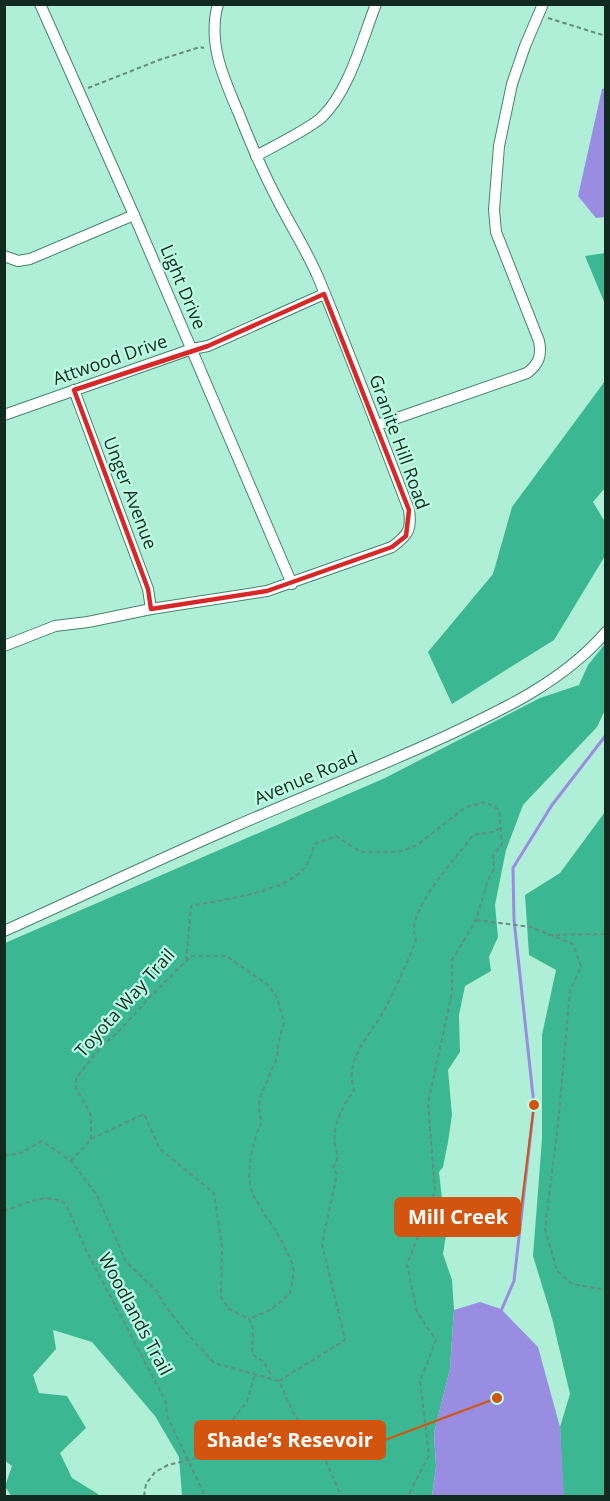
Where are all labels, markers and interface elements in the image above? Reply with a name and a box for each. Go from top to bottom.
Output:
street label: Light Drive [155,241,213,333]
street label: Attwood Drive [49,328,170,390]
street label: Granite Hill Road [364,371,435,512]
street label: Unger Avenue [98,433,163,552]
street label: Avenue Road [250,744,361,810]
street label: Toyota Way Trail [69,943,179,1062]
callout: Mill Creek [395,1198,520,1236]
text: Mill Creek [408,1203,509,1230]
street label: Woodlands Trail [93,1248,178,1379]
callout: Shade’s Resevoir [195,1421,385,1459]
text: Shade’s Resevoir [207,1426,373,1453]

